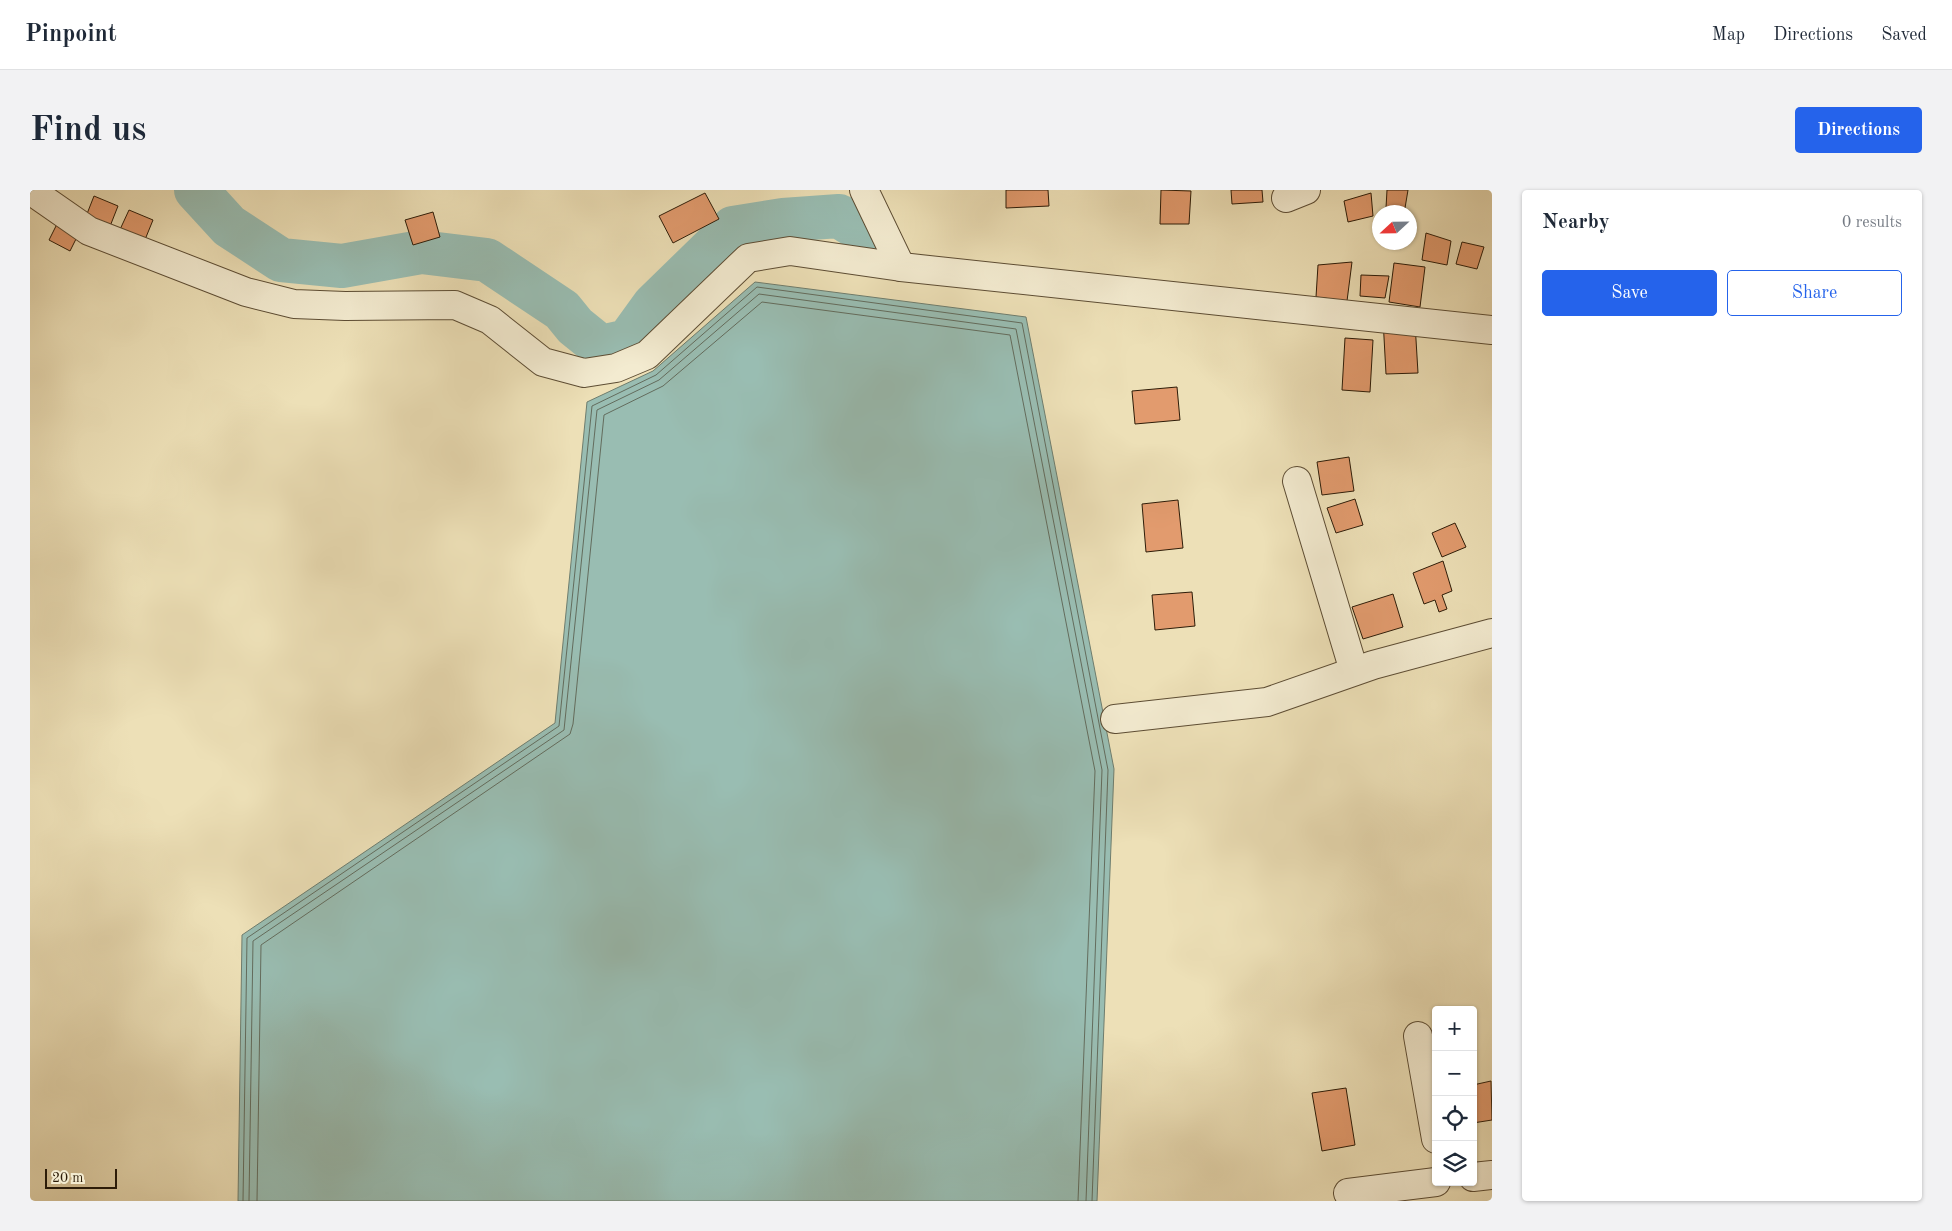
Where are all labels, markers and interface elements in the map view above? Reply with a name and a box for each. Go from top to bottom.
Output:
text: Pinpoint [25,23,117,47]
text: Map [1712,26,1745,44]
text: Directions [1773,26,1853,44]
text: Saved [1881,26,1927,44]
button: Directions [1795,107,1922,153]
text: Find us [30,113,146,148]
north arrow [1372,205,1417,250]
text: Nearby [1542,212,1610,233]
text: 0 results [1842,215,1902,231]
button: Save [1542,270,1717,316]
button: Share [1727,270,1902,316]
map controls [1432,1006,1477,1186]
button: + [1432,1006,1477,1051]
button: − [1432,1051,1477,1096]
button: locate [1432,1096,1477,1141]
button: layers [1432,1141,1477,1186]
scale bar [45,1166,118,1189]
text: 20 m [52,1171,83,1185]

